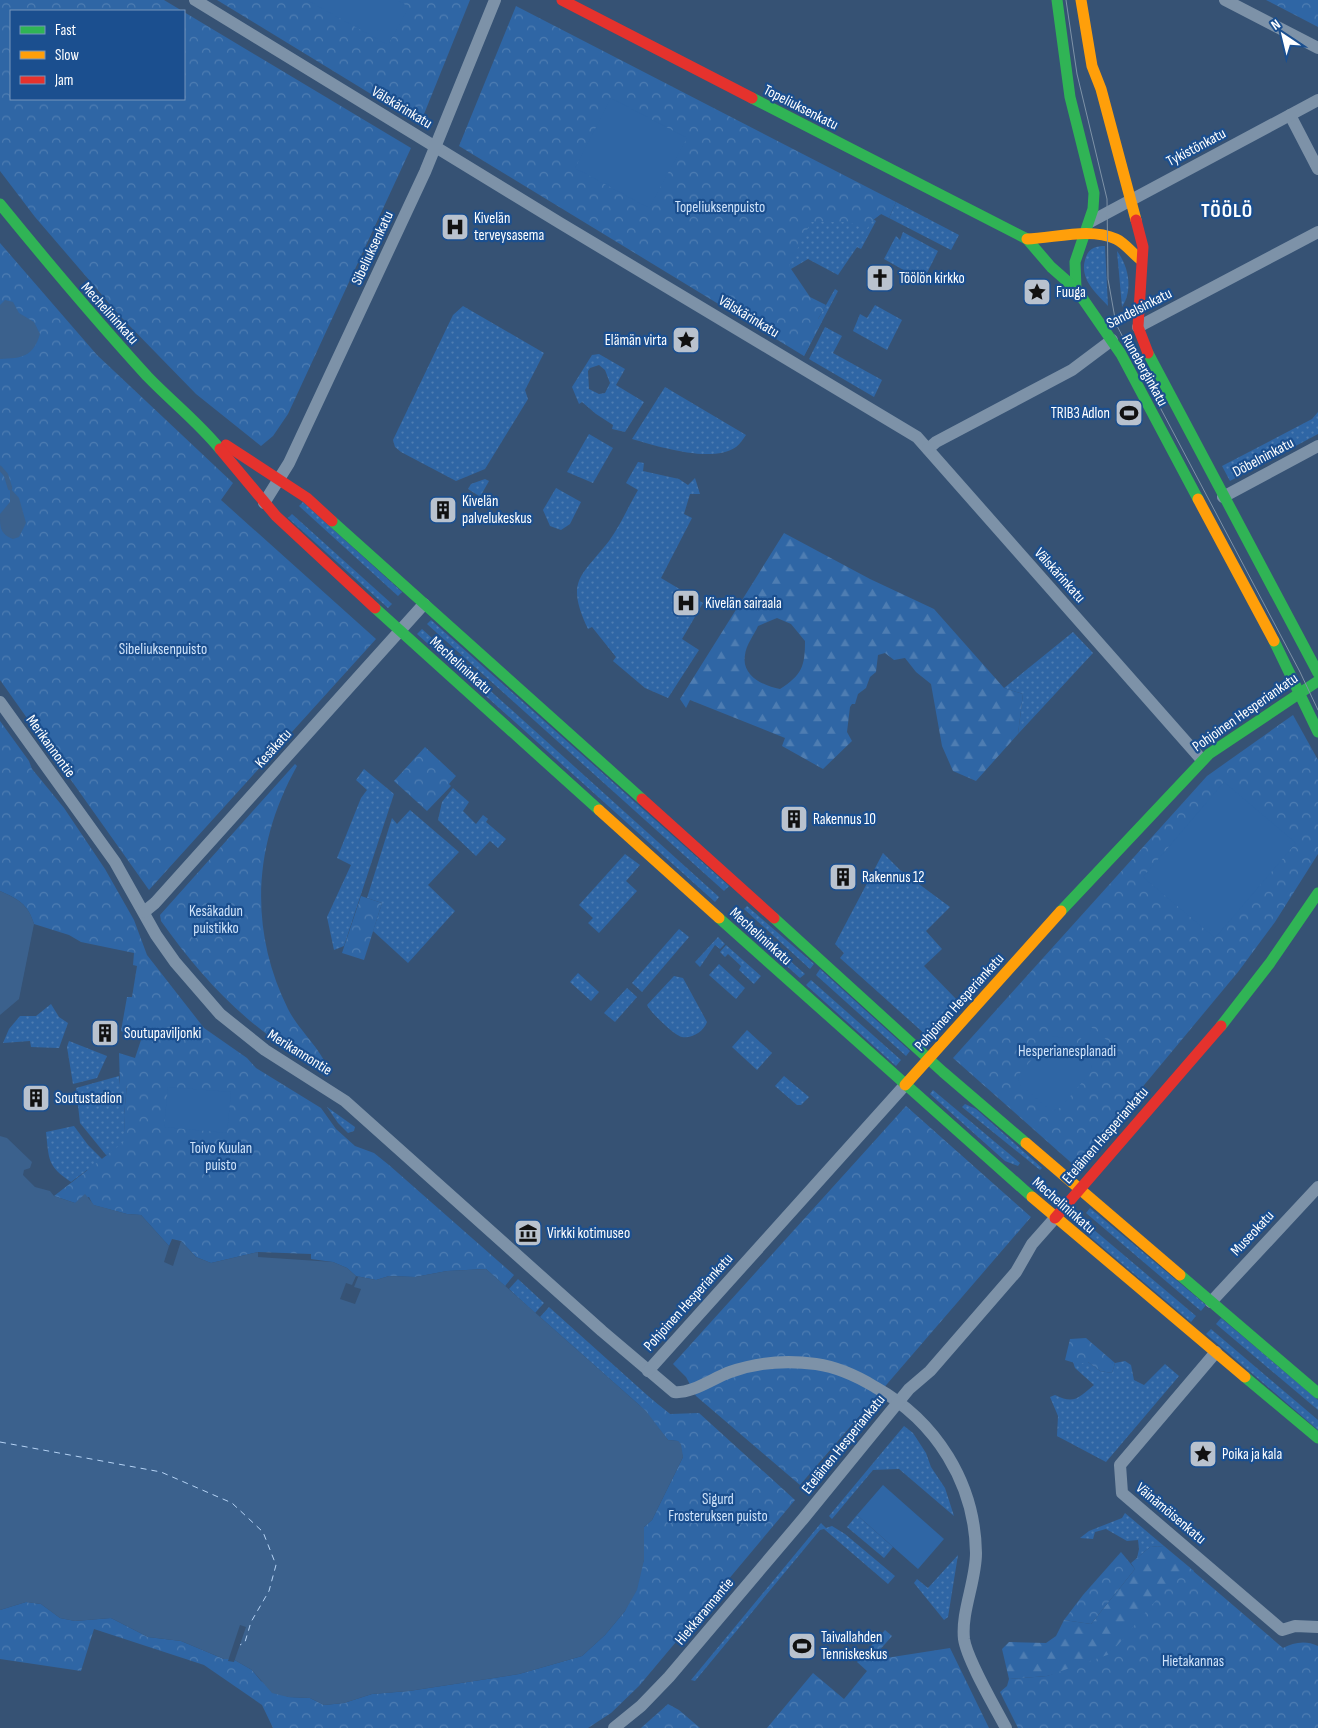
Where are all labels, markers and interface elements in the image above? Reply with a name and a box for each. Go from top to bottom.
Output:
legend [10,10,185,100]
north arrow [1258,10,1308,60]
text: N [1268,16,1284,34]
text: Fast [55,21,77,40]
text: Slow [55,46,79,65]
text: Jam [54,71,73,90]
street label: Topeliuksenkatu [760,80,841,134]
street label: Välskärinkatu [368,82,436,133]
street label: Tykistönkatu [1163,124,1229,171]
park label: Topeliuksenpuisto [675,198,765,217]
district label: TÖÖLÖ [1201,199,1253,223]
street label: Sibeliuksenkatu [347,208,398,288]
place label: Kivelän terveysasema [474,209,544,245]
hospital icon: Kivelän terveysasema [440,212,470,242]
church icon: Töölön kirkko [865,263,895,293]
place label: Töölön kirkko [899,269,965,288]
place icon: Fuuga [1022,277,1052,307]
street label: Mechelininkatu [77,278,143,348]
place label: Fuuga [1056,283,1086,302]
street label: Sandelsinkatu [1103,284,1175,333]
street label: Välskärinkatu [715,291,783,342]
place icon: Elämän virta [671,325,701,355]
place label: Elämän virta [605,331,667,350]
street label: Runeberginkatu [1117,331,1172,410]
sports icon: TRIB3 Adlon [1114,398,1144,428]
place label: TRIB3 Adlon [1051,404,1110,423]
street label: Döbelninkatu [1229,433,1297,481]
place label: Kivelän palvelukeskus [462,492,532,528]
building icon: Kivelän palvelukeskus [428,495,458,525]
street label: Välskärinkatu [1030,544,1089,607]
hospital icon: Kivelän sairaala [671,588,701,618]
place label: Kivelän sairaala [705,594,782,613]
street label: Mechelininkatu [426,632,496,698]
park label: Sibeliuksenpuisto [119,640,207,659]
street label: Pohjoinen Hesperiankatu [1189,669,1302,756]
street label: Merikannontie [22,711,80,781]
street label: Kesäkatu [251,725,296,772]
building icon: Rakennus 10 [779,804,809,834]
place label: Rakennus 10 [813,810,876,829]
building icon: Rakennus 12 [828,862,858,892]
place label: Rakennus 12 [862,868,925,887]
park label: Kesäkadun puistikko [189,902,243,938]
street label: Mechelininkatu [726,903,796,969]
street label: Pohjoinen Hesperiankatu [911,950,1008,1055]
building icon: Soutupaviljonki [90,1018,120,1048]
place label: Soutupaviljonki [124,1024,201,1043]
street label: Merikannontie [264,1025,336,1080]
park label: Hesperianesplanadi [1018,1042,1116,1061]
building icon: Soutustadion [21,1083,51,1113]
street label: Eteläinen Hesperiankatu [1058,1083,1153,1188]
place label: Soutustadion [55,1089,122,1108]
park label: Toivo Kuulan puisto [190,1139,252,1175]
street label: Mechelininkatu [1028,1173,1099,1238]
street label: Museokatu [1227,1207,1278,1260]
museum icon: Virkki kotimuseo [513,1218,543,1248]
place label: Virkki kotimuseo [547,1224,630,1243]
street label: Pohjoinen Hesperiankatu [640,1250,737,1355]
street label: Eteläinen Hesperiankatu [798,1391,889,1498]
place icon: Poika ja kala [1188,1439,1218,1469]
place label: Poika ja kala [1222,1445,1282,1464]
street label: Väinämöisenkatu [1132,1479,1210,1548]
park label: Sigurd Frosteruksen puisto [668,1490,768,1526]
street label: Hiekkarannantie [671,1574,738,1649]
place label: Taivallahden Tenniskeskus [821,1628,887,1664]
sports icon: Taivallahden Tenniskeskus [787,1631,817,1661]
park label: Hietakannas [1162,1652,1224,1671]

